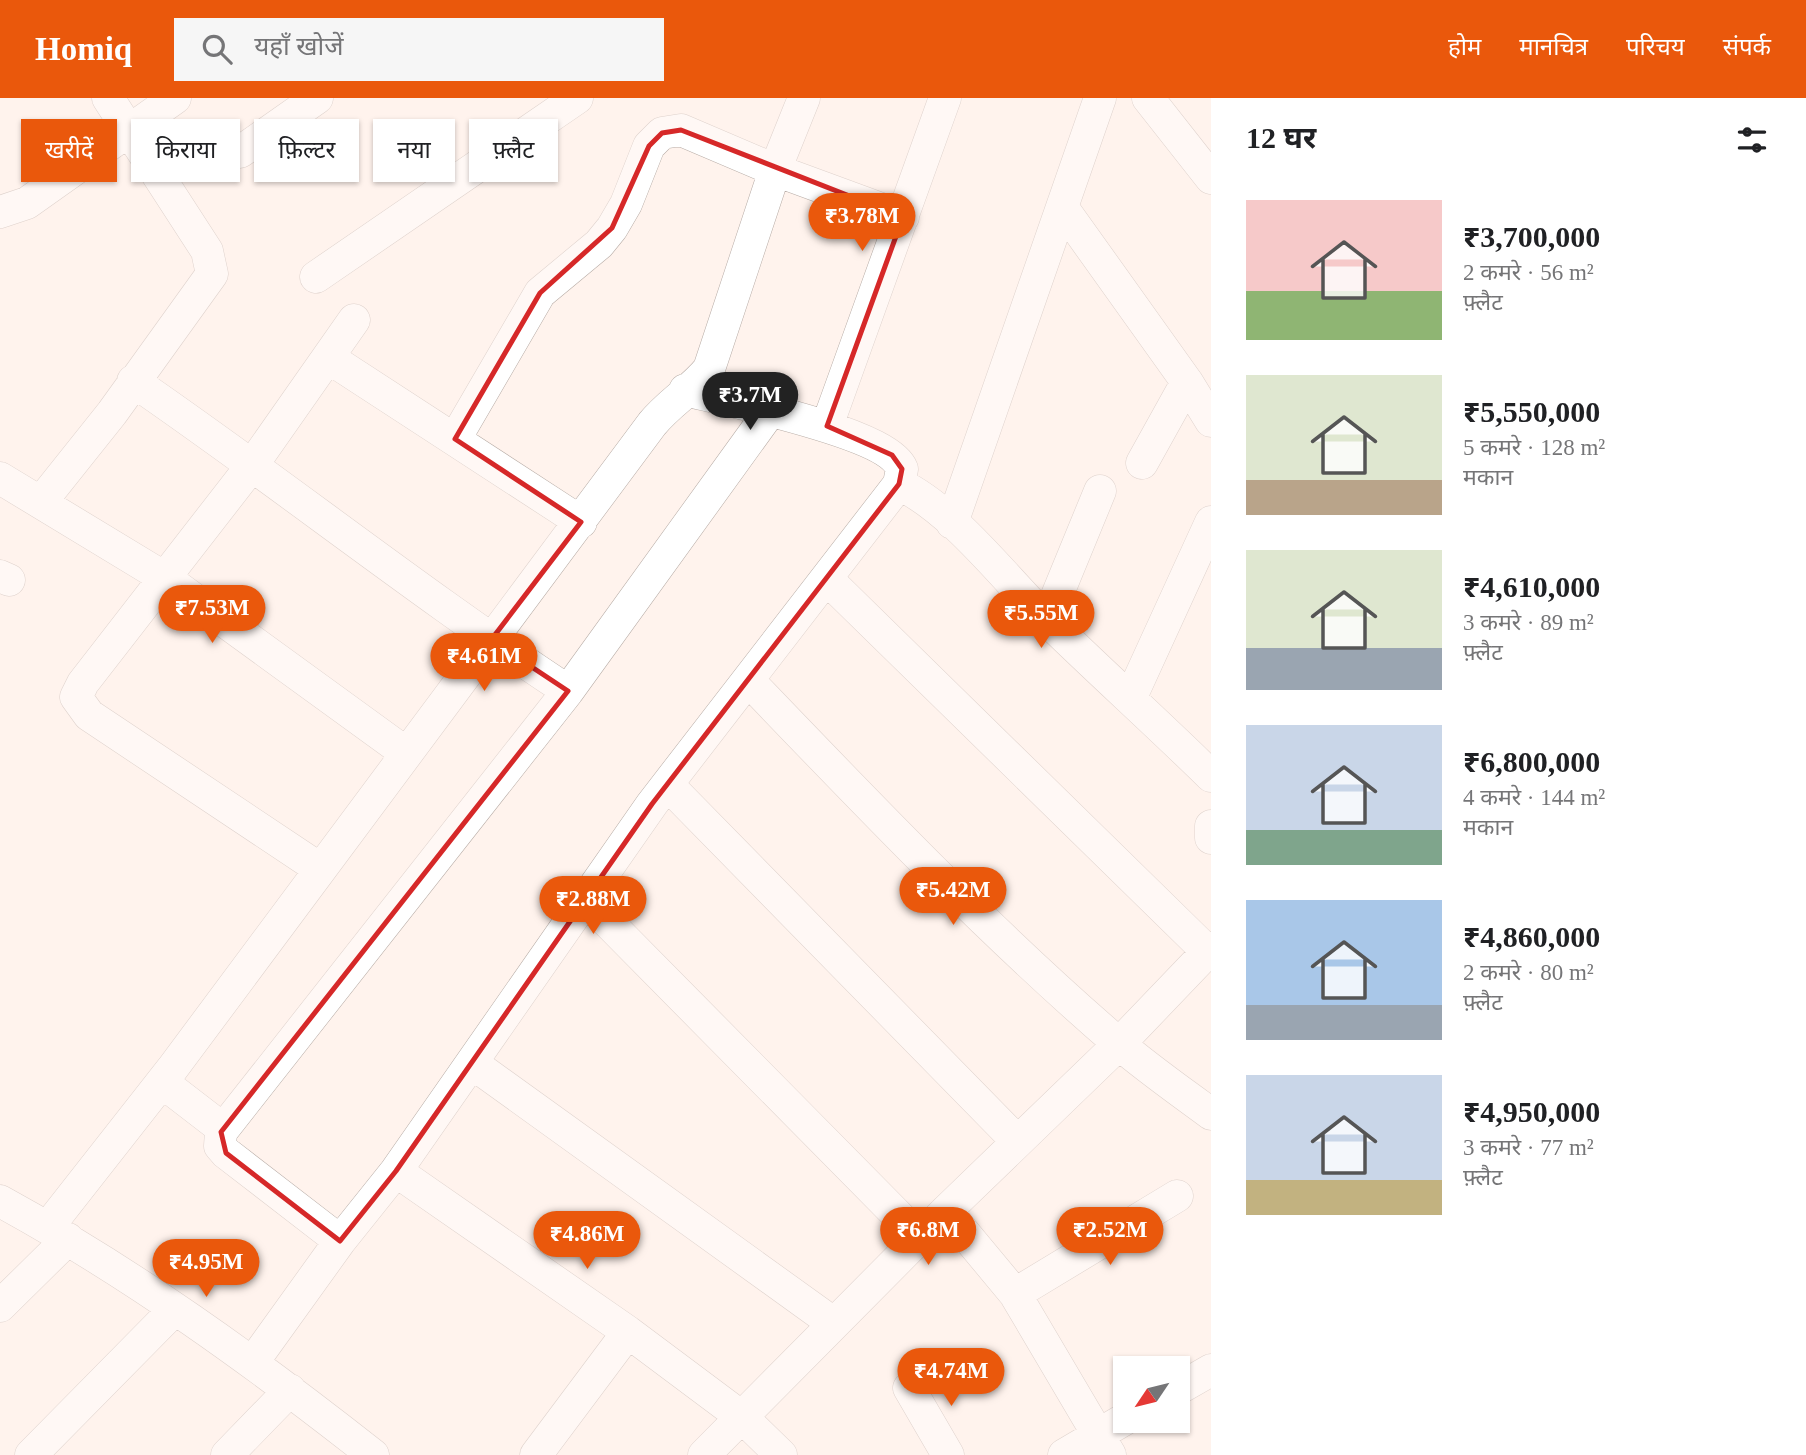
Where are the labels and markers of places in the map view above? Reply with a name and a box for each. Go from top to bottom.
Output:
pin: ₹3.78M [805,194,919,253]
pin: ₹3.7M [701,372,799,432]
pin: ₹7.53M [155,586,269,645]
pin: ₹5.55M [984,590,1098,650]
pin: ₹4.61M [427,634,541,693]
pin: ₹5.42M [896,868,1010,927]
pin: ₹2.88M [536,876,650,936]
pin: ₹6.8M [879,1208,977,1267]
pin: ₹2.52M [1053,1208,1167,1267]
pin: ₹4.86M [530,1212,644,1271]
pin: ₹4.95M [149,1240,263,1299]
pin: ₹4.74M [894,1348,1008,1408]

